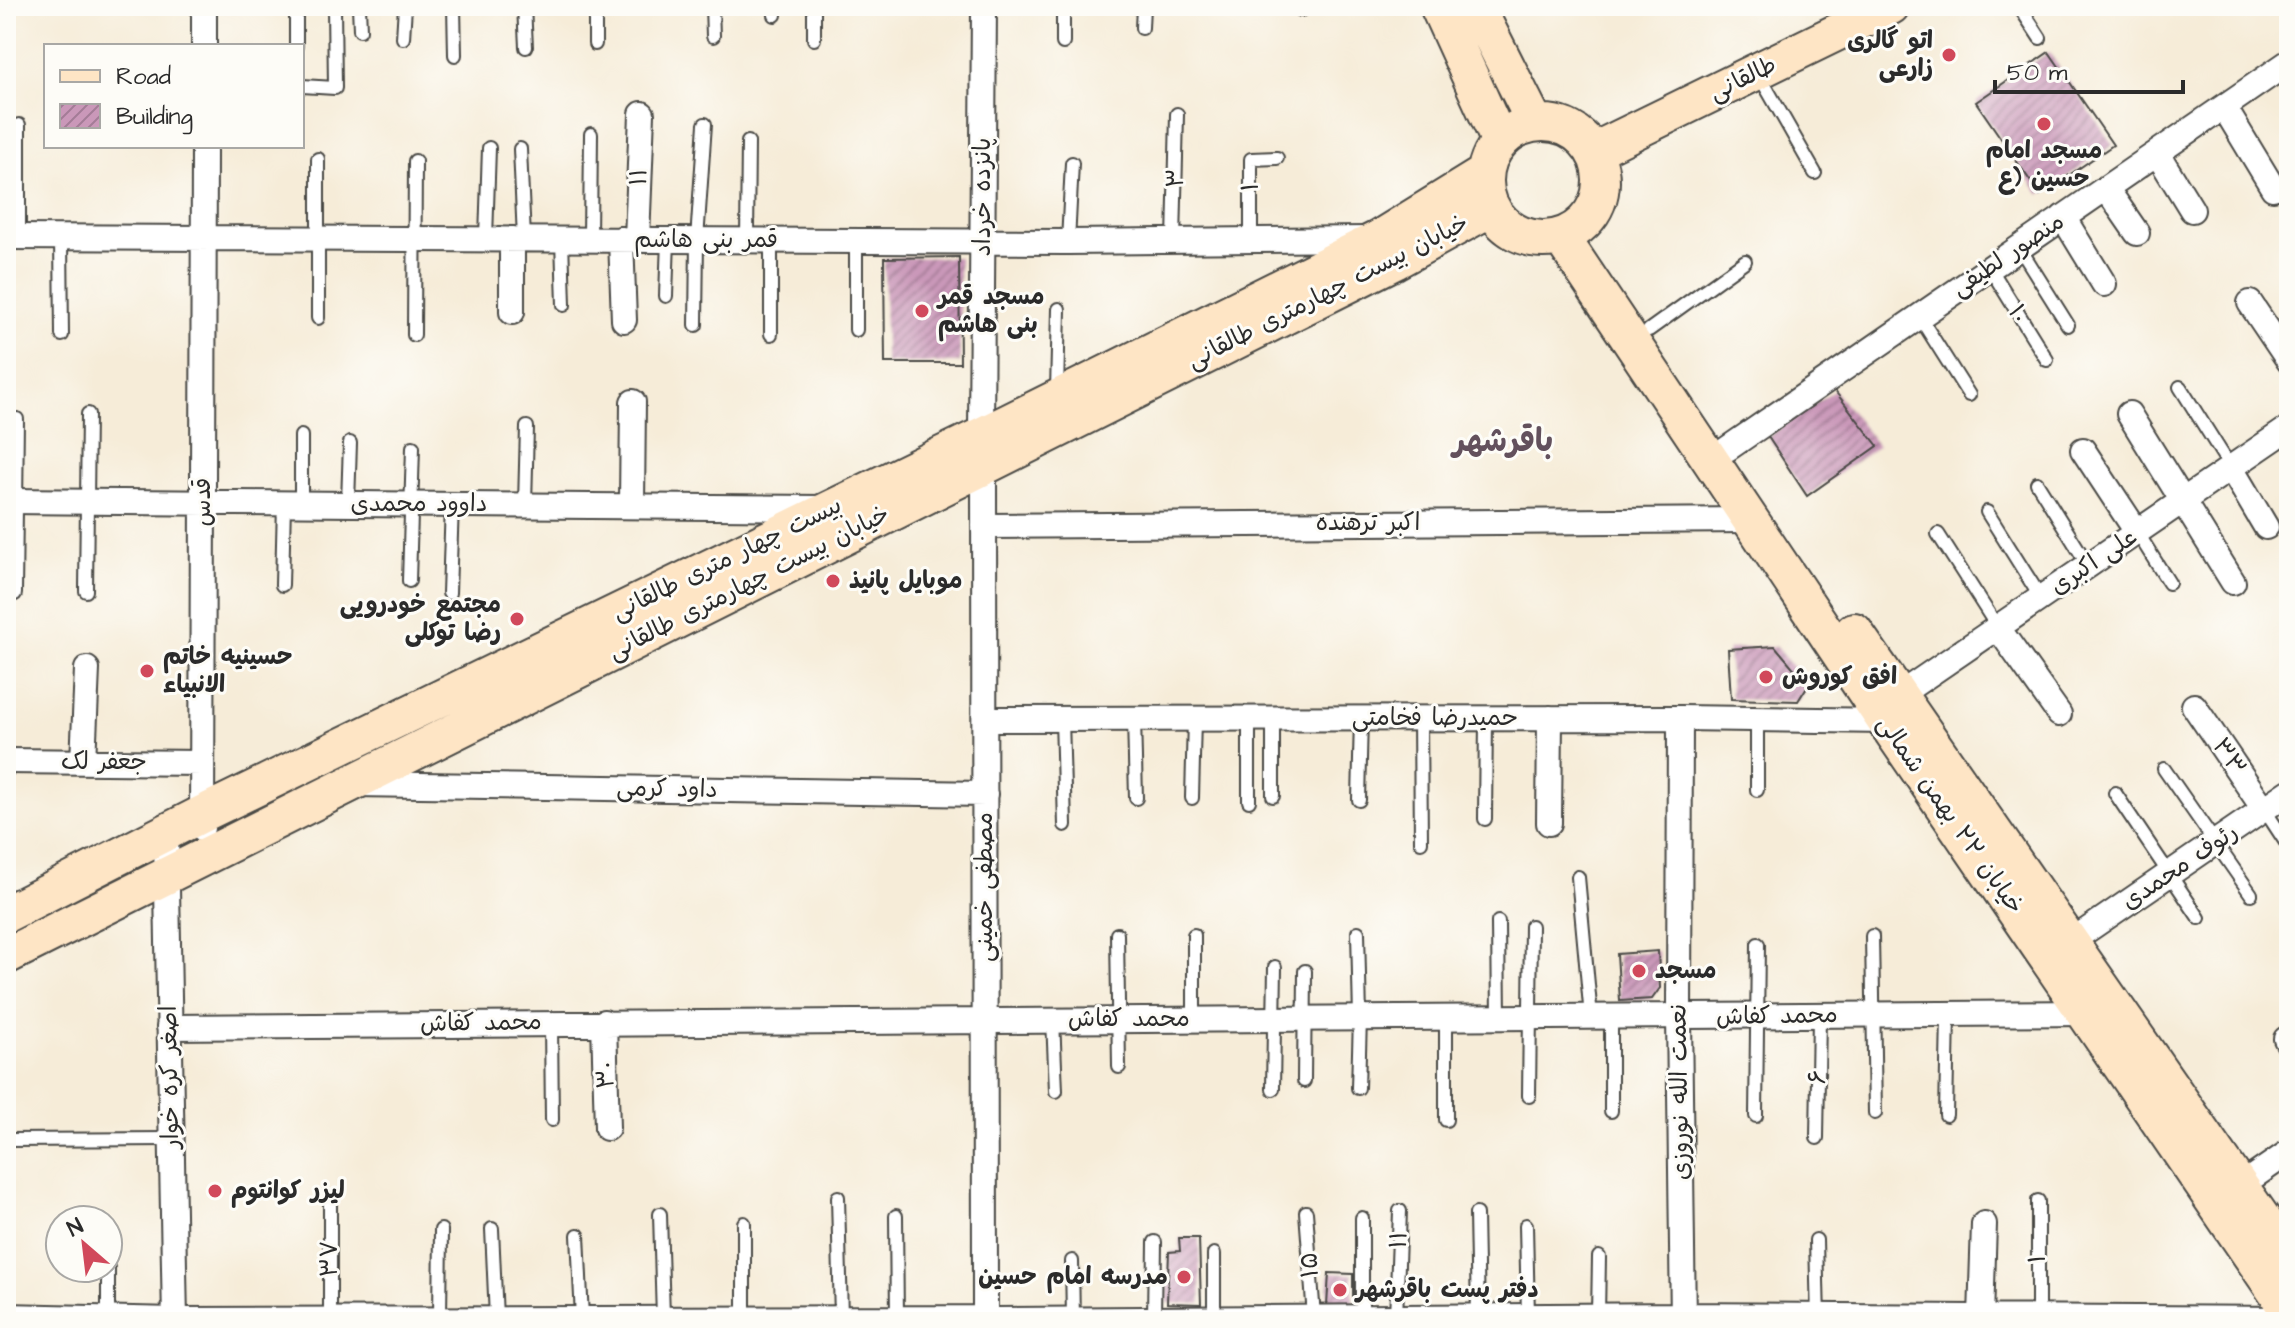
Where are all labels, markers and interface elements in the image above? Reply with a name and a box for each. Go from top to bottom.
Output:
place label: اتو گالری زارعی [1847,24,1933,86]
legend [44,44,304,148]
scale bar [1995,44,2183,94]
marker: اتو گالری زارعی [1940,46,1958,64]
street label: طالقانی [1704,48,1782,110]
text: 50 m [2007,56,2068,90]
text: Road [116,60,171,94]
text: Building [116,100,193,135]
marker: مسجد امام حسین (ع [2035,115,2053,133]
place label: مسجد امام حسین (ع [1986,134,2102,196]
street label: پانزده خرداد [966,138,1000,256]
street label: ۱۱ [622,168,656,186]
street label: ۳ [1159,168,1193,188]
street label: ۱ [1234,183,1268,191]
street label: منصور لطیفی [1945,205,2071,305]
street label: خیابان بیست چهارمتری طالقانی [1181,206,1475,378]
street label: قمر بنی هاشم [634,223,778,257]
place label: مسجد قمر بنی هاشم [936,280,1045,342]
street label: ۱۰ [1999,298,2037,330]
marker: مسجد قمر بنی هاشم [913,302,931,320]
district label: باقرشهر [1450,419,1553,464]
street label: قدس [186,477,220,527]
street label: داوود محمدی [350,487,488,521]
street label: بیست چهار متری طالقانی [606,488,848,630]
street label: خیابان بیست چهارمتری طالقانی [602,497,896,669]
street label: اکبر ترهنده [1316,506,1420,540]
street label: علی اکبری [2044,520,2144,604]
place label: موبایل پانیذ [849,564,963,598]
marker: موبایل پانیذ [824,572,842,590]
place label: مجتمع خودرویی رضا توکلی [340,588,501,650]
marker: مجتمع خودرویی رضا توکلی [508,610,526,628]
place label: حسینیه خاتم الانبیاء [163,640,293,702]
place label: افق کوروش [1782,660,1897,694]
marker: حسینیه خاتم الانبیاء [138,662,156,680]
marker: افق کوروش [1757,668,1775,686]
street label: حمیدرضا فخامتی [1352,701,1518,735]
street label: خیابان ۲۲ بهمن شمالی [1868,709,2032,921]
street label: ۳۳ [2204,731,2254,783]
street label: جعفر لک [61,745,147,779]
street label: داود کرمی [616,771,718,807]
street label: مصطفی خمینی [968,812,1002,962]
street label: رئوف محمدی [2115,815,2245,919]
place label: مسجد [1655,954,1717,988]
marker: مسجد [1630,962,1648,980]
street label: محمد کفاش [1716,998,1838,1034]
street label: محمد کفاش [1068,1002,1190,1036]
street label: نعمت الله نوروزی [1661,1004,1699,1180]
street label: اصغر کره خوار [152,1005,188,1151]
street label: محمد کفاش [420,1005,542,1041]
street label: ۳۰ [589,1061,623,1089]
street label: ۶ [1801,1069,1835,1085]
place label: لیزر کوانتوم [231,1174,345,1208]
marker: لیزر کوانتوم [206,1182,224,1200]
north arrow [44,1204,124,1284]
text: N [62,1211,89,1245]
street label: ۱۱ [1382,1230,1416,1250]
street label: ۳۷ [313,1241,347,1277]
street label: ۱۵ [1292,1251,1328,1279]
street label: ۱ [2021,1255,2055,1263]
place label: مدرسه امام حسین [978,1260,1168,1294]
marker: مدرسه امام حسین [1175,1268,1193,1286]
place label: دفتر پست باقرشهر [1354,1273,1539,1307]
marker: دفتر پست باقرشهر [1331,1281,1349,1299]

